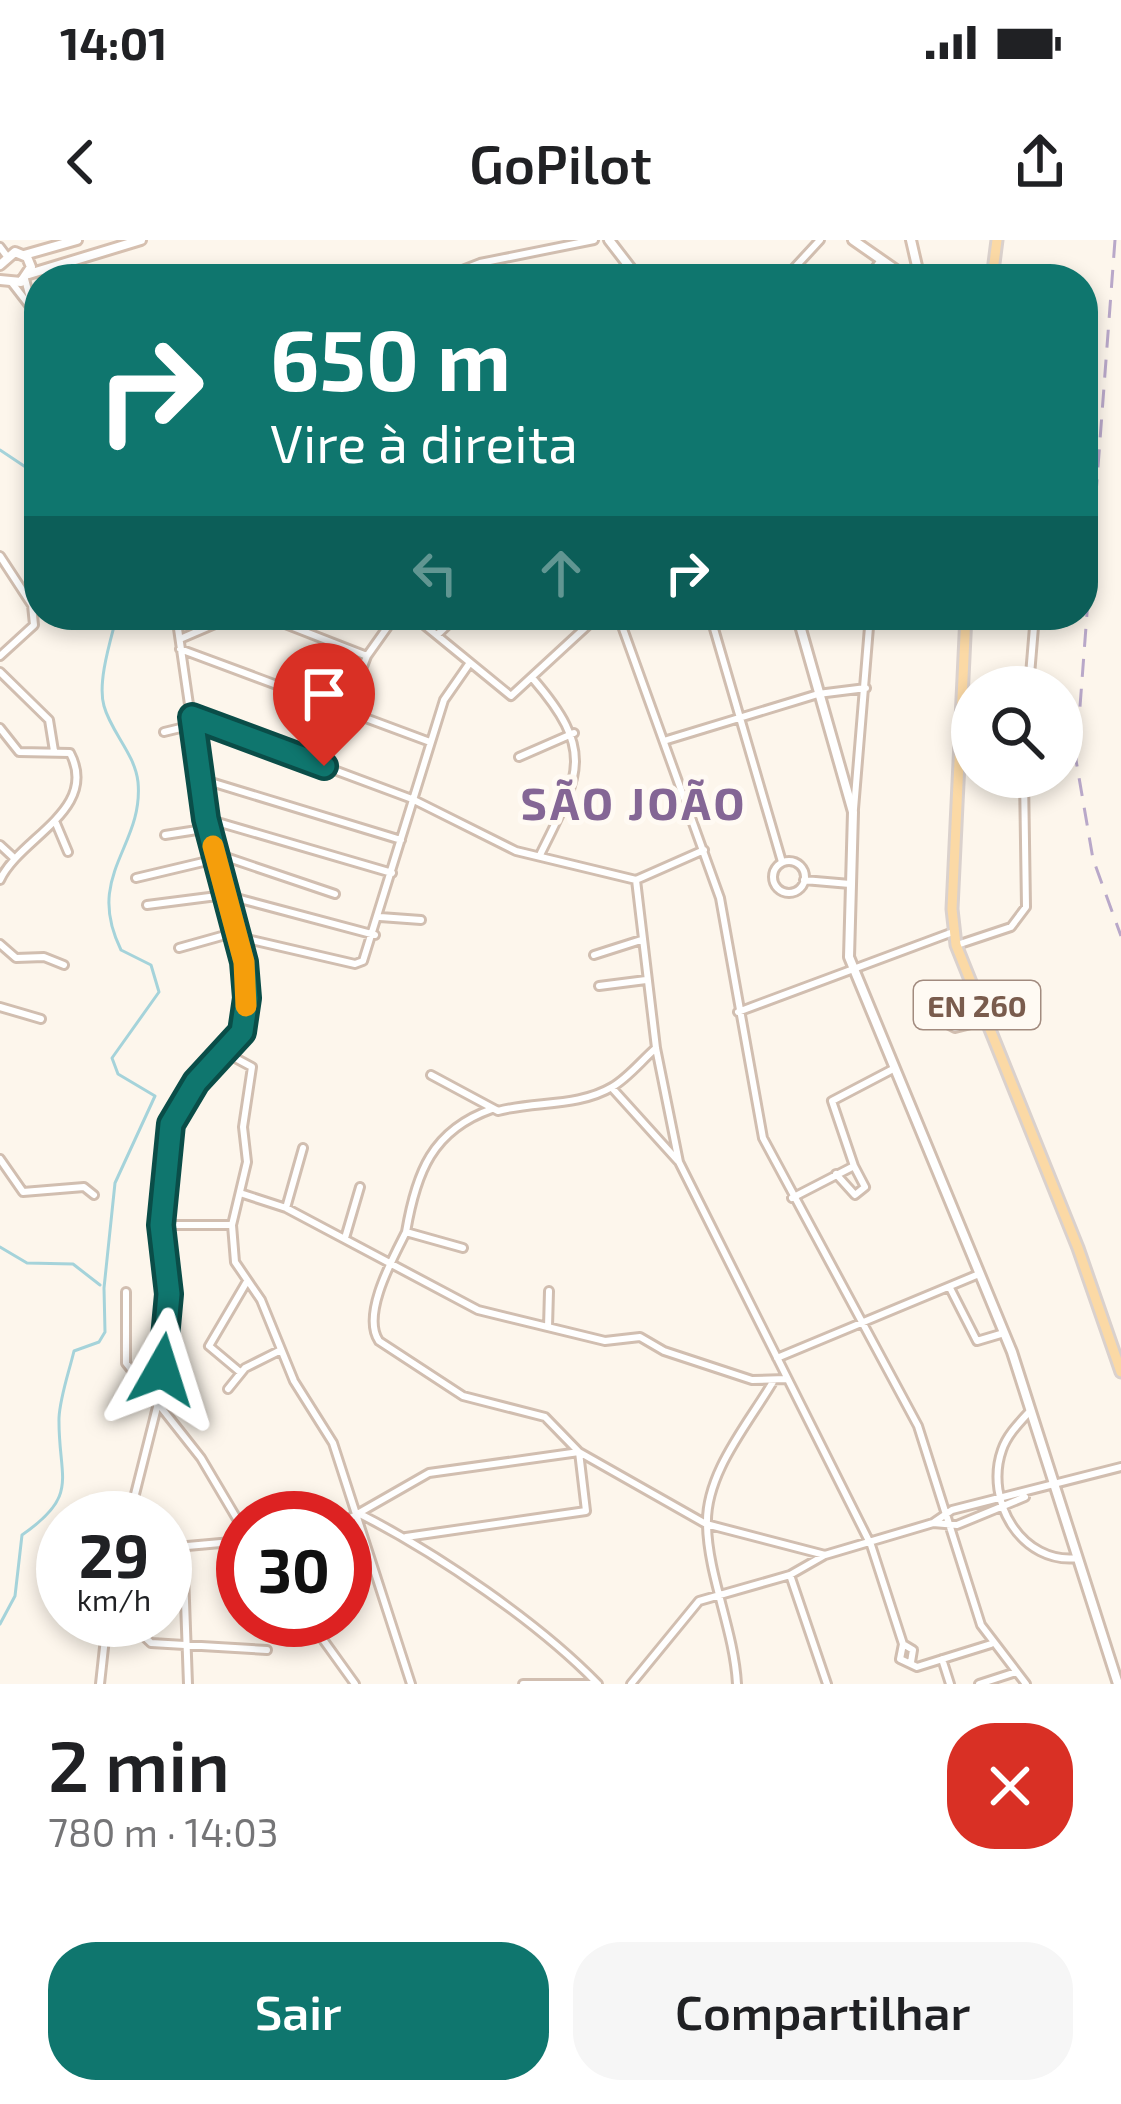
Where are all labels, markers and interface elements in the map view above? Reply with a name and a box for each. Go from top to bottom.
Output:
text: 14:01 [60,15,168,69]
icon: back [48,129,114,195]
icon: share [1007,129,1073,195]
text: GoPilot [469,130,652,195]
text: 650 m [270,307,511,408]
icon: right [72,312,228,468]
text: Vire à direita [270,409,578,474]
icon: left [402,540,468,606]
icon: ahead [528,540,594,606]
icon: right [654,540,720,606]
pin [273,643,375,766]
icon: arrive [291,661,357,727]
map controls [951,666,1083,798]
button: search [951,666,1083,798]
district label: SÃO JOÃO [521,775,747,829]
road number: EN 260 [914,981,1040,1029]
position arrow [99,1307,225,1433]
speed limit sign: 30 [216,1491,372,1647]
text: 29 [79,1518,149,1590]
text: km/h [77,1581,151,1617]
text: 2 min [48,1720,230,1806]
button: close [947,1723,1073,1849]
text: 780 m · 14:03 [48,1808,279,1855]
button: Sair [48,1942,549,2080]
button: Compartilhar [573,1942,1073,2080]

